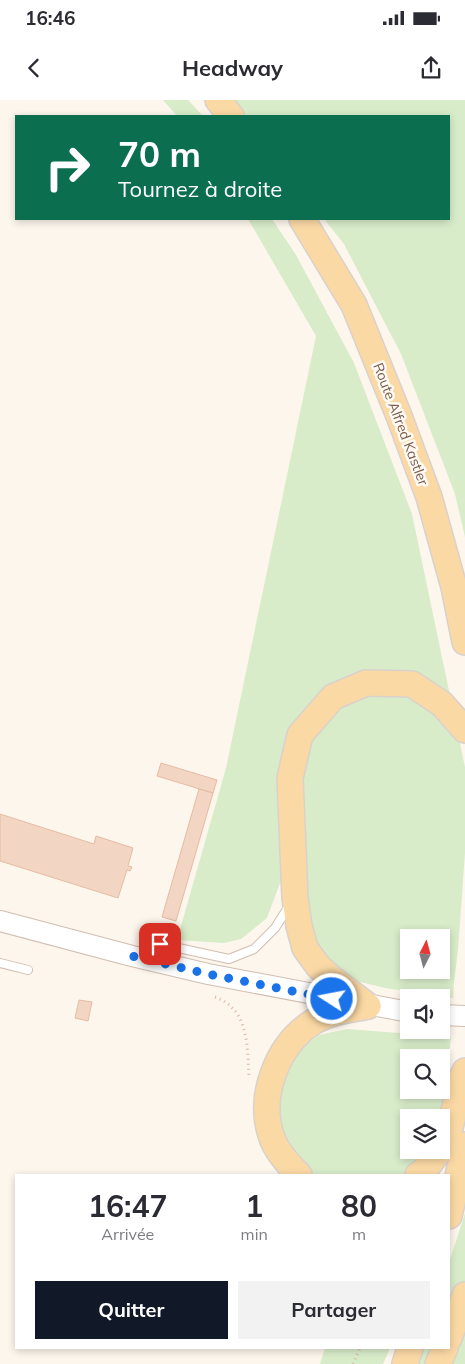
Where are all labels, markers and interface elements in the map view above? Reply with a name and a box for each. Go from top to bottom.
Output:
text: 16:46 [25,6,75,30]
icon: back [20,54,48,82]
text: Headway [182,54,283,82]
icon: share [417,54,445,82]
text: 70 m [118,132,201,176]
icon: right [35,135,100,200]
text: Tournez à droite [118,175,282,203]
street label: Route Alfred Kastler [369,360,433,489]
pin [139,923,181,965]
north arrow [400,929,450,979]
map controls [400,929,450,1159]
icon: arrive [146,930,174,958]
position arrow [305,972,357,1024]
button: sound [400,989,450,1039]
button: search [400,1049,450,1099]
button: layers [400,1109,450,1159]
text: 16:47 [88,1187,168,1225]
text: 1 [245,1187,263,1225]
text: 80 [341,1187,377,1225]
text: Arrivée [101,1224,154,1244]
text: min [241,1224,268,1244]
text: m [352,1224,366,1244]
button: Quitter [35,1281,228,1339]
button: Partager [238,1281,430,1339]

